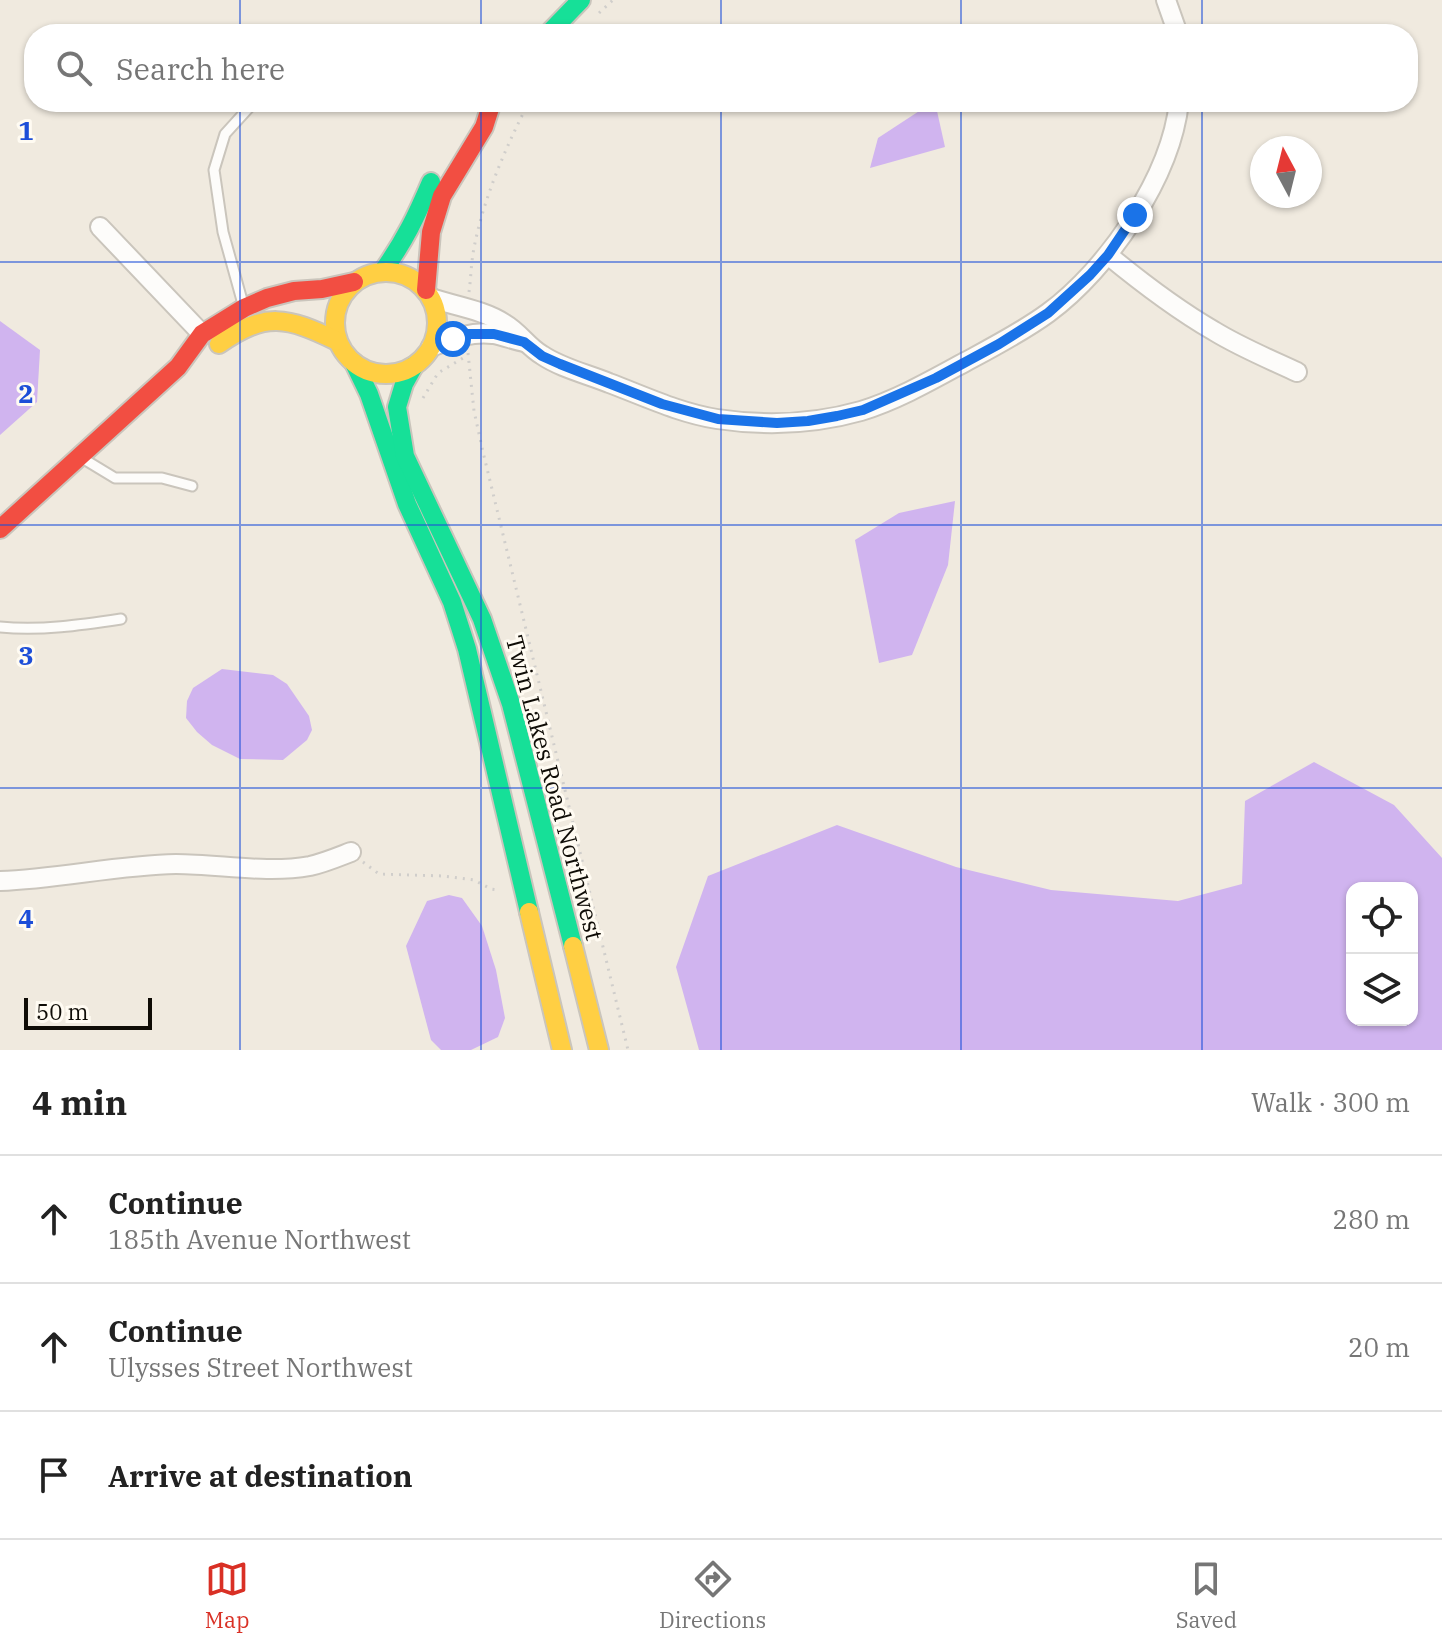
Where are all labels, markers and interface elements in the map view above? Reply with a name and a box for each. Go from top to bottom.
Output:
search box [24,24,1418,112]
icon: search [52,46,96,90]
text: Search here [116,49,285,88]
text: 1 [18,113,34,147]
north arrow [1250,136,1322,208]
route end [1117,197,1153,233]
route start [435,321,471,357]
text: 2 [18,376,34,410]
street label: Twin Lakes Road Northwest [499,632,611,944]
text: 3 [18,638,34,672]
map controls [1346,882,1418,1026]
button: locate [1346,882,1418,954]
text: 4 [18,901,34,935]
button: layers [1346,954,1418,1026]
scale bar [24,994,152,1030]
text: 50 m [36,997,88,1026]
text: 4 min [32,1080,127,1124]
text: Walk · 300 m [1251,1085,1410,1119]
text: Continue [108,1183,243,1222]
icon: ahead [32,1197,76,1241]
text: 280 m [1332,1202,1410,1236]
text: 185th Avenue Northwest [108,1222,411,1256]
text: Continue [108,1311,243,1350]
icon: ahead [32,1325,76,1369]
text: 20 m [1348,1330,1410,1364]
text: Ulysses Street Northwest [108,1350,413,1384]
icon: arrive [32,1453,76,1497]
text: Arrive at destination [108,1456,413,1495]
tab: Map [205,1557,249,1634]
tab: Directions [659,1557,766,1634]
tab: Saved [1176,1557,1237,1634]

